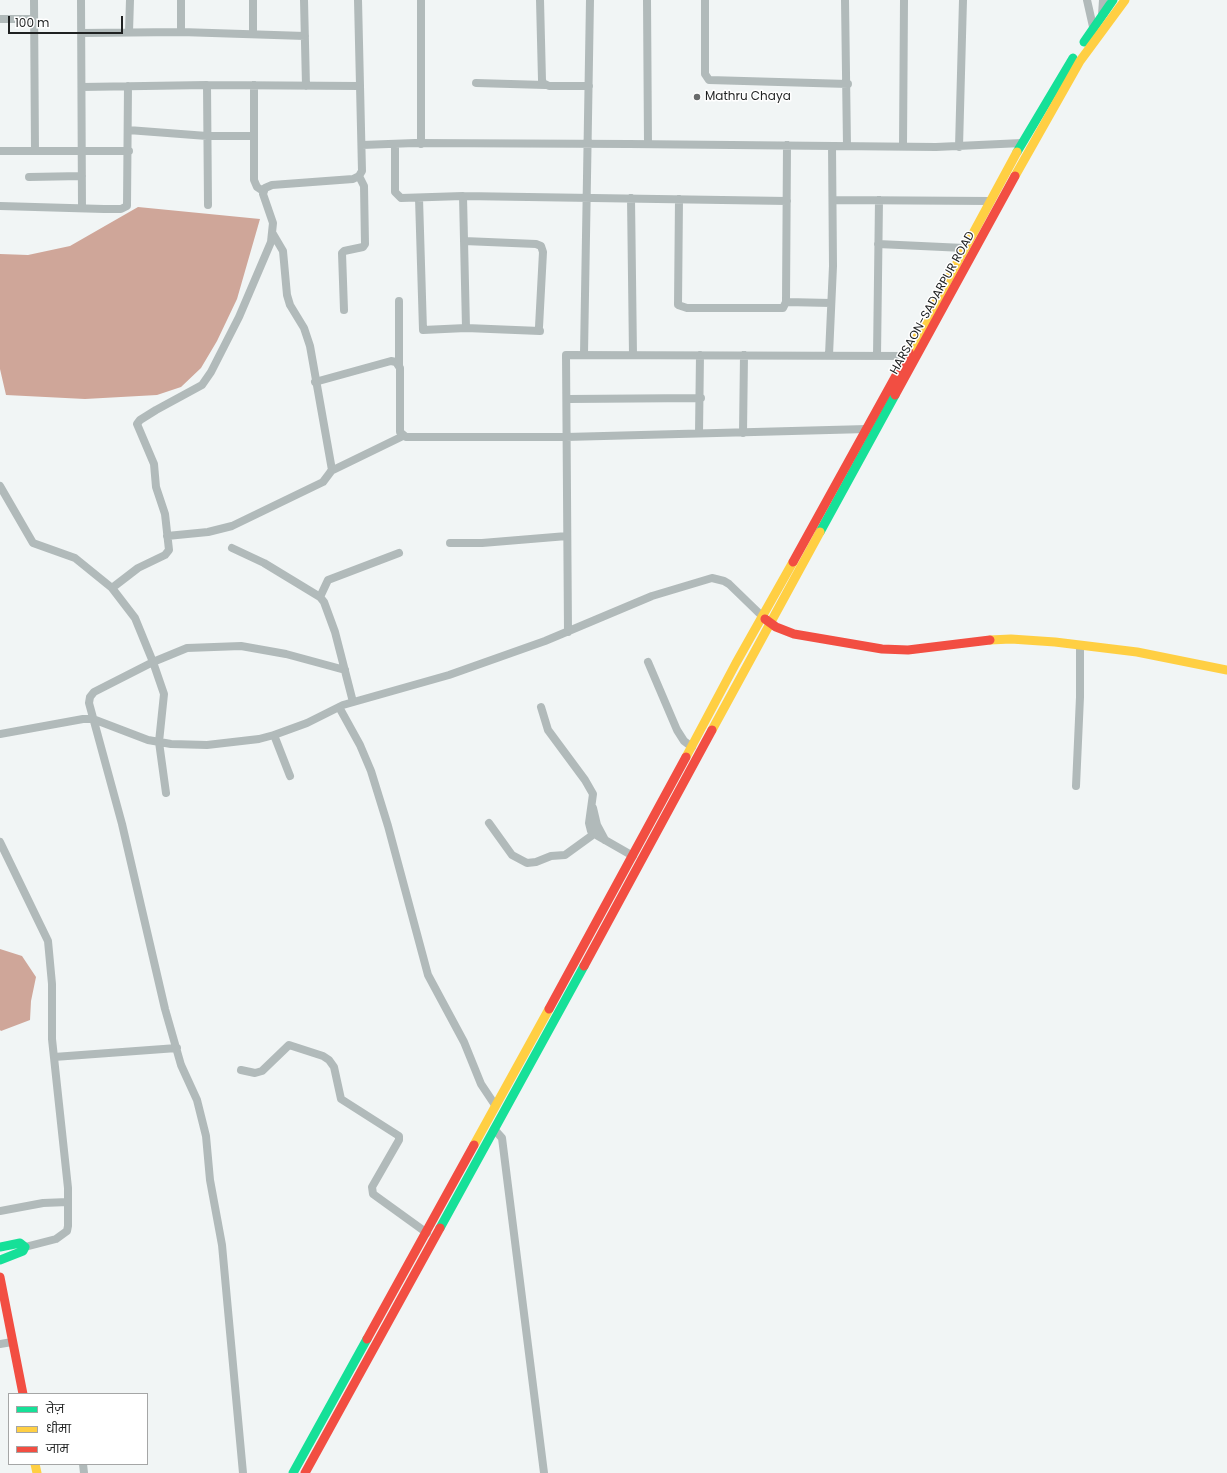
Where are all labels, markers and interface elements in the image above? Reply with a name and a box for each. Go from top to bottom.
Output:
scale bar [10,8,125,34]
text: 100 m [15,14,49,31]
place label: Mathru Chaya [705,90,791,104]
marker: Mathru Chaya [692,92,702,102]
street label: HARSAON-SADARPUR ROAD [888,229,978,377]
legend [8,1393,148,1465]
text: तेज़ [46,1400,64,1417]
text: धीमा [46,1420,71,1437]
text: जाम [46,1440,69,1457]

